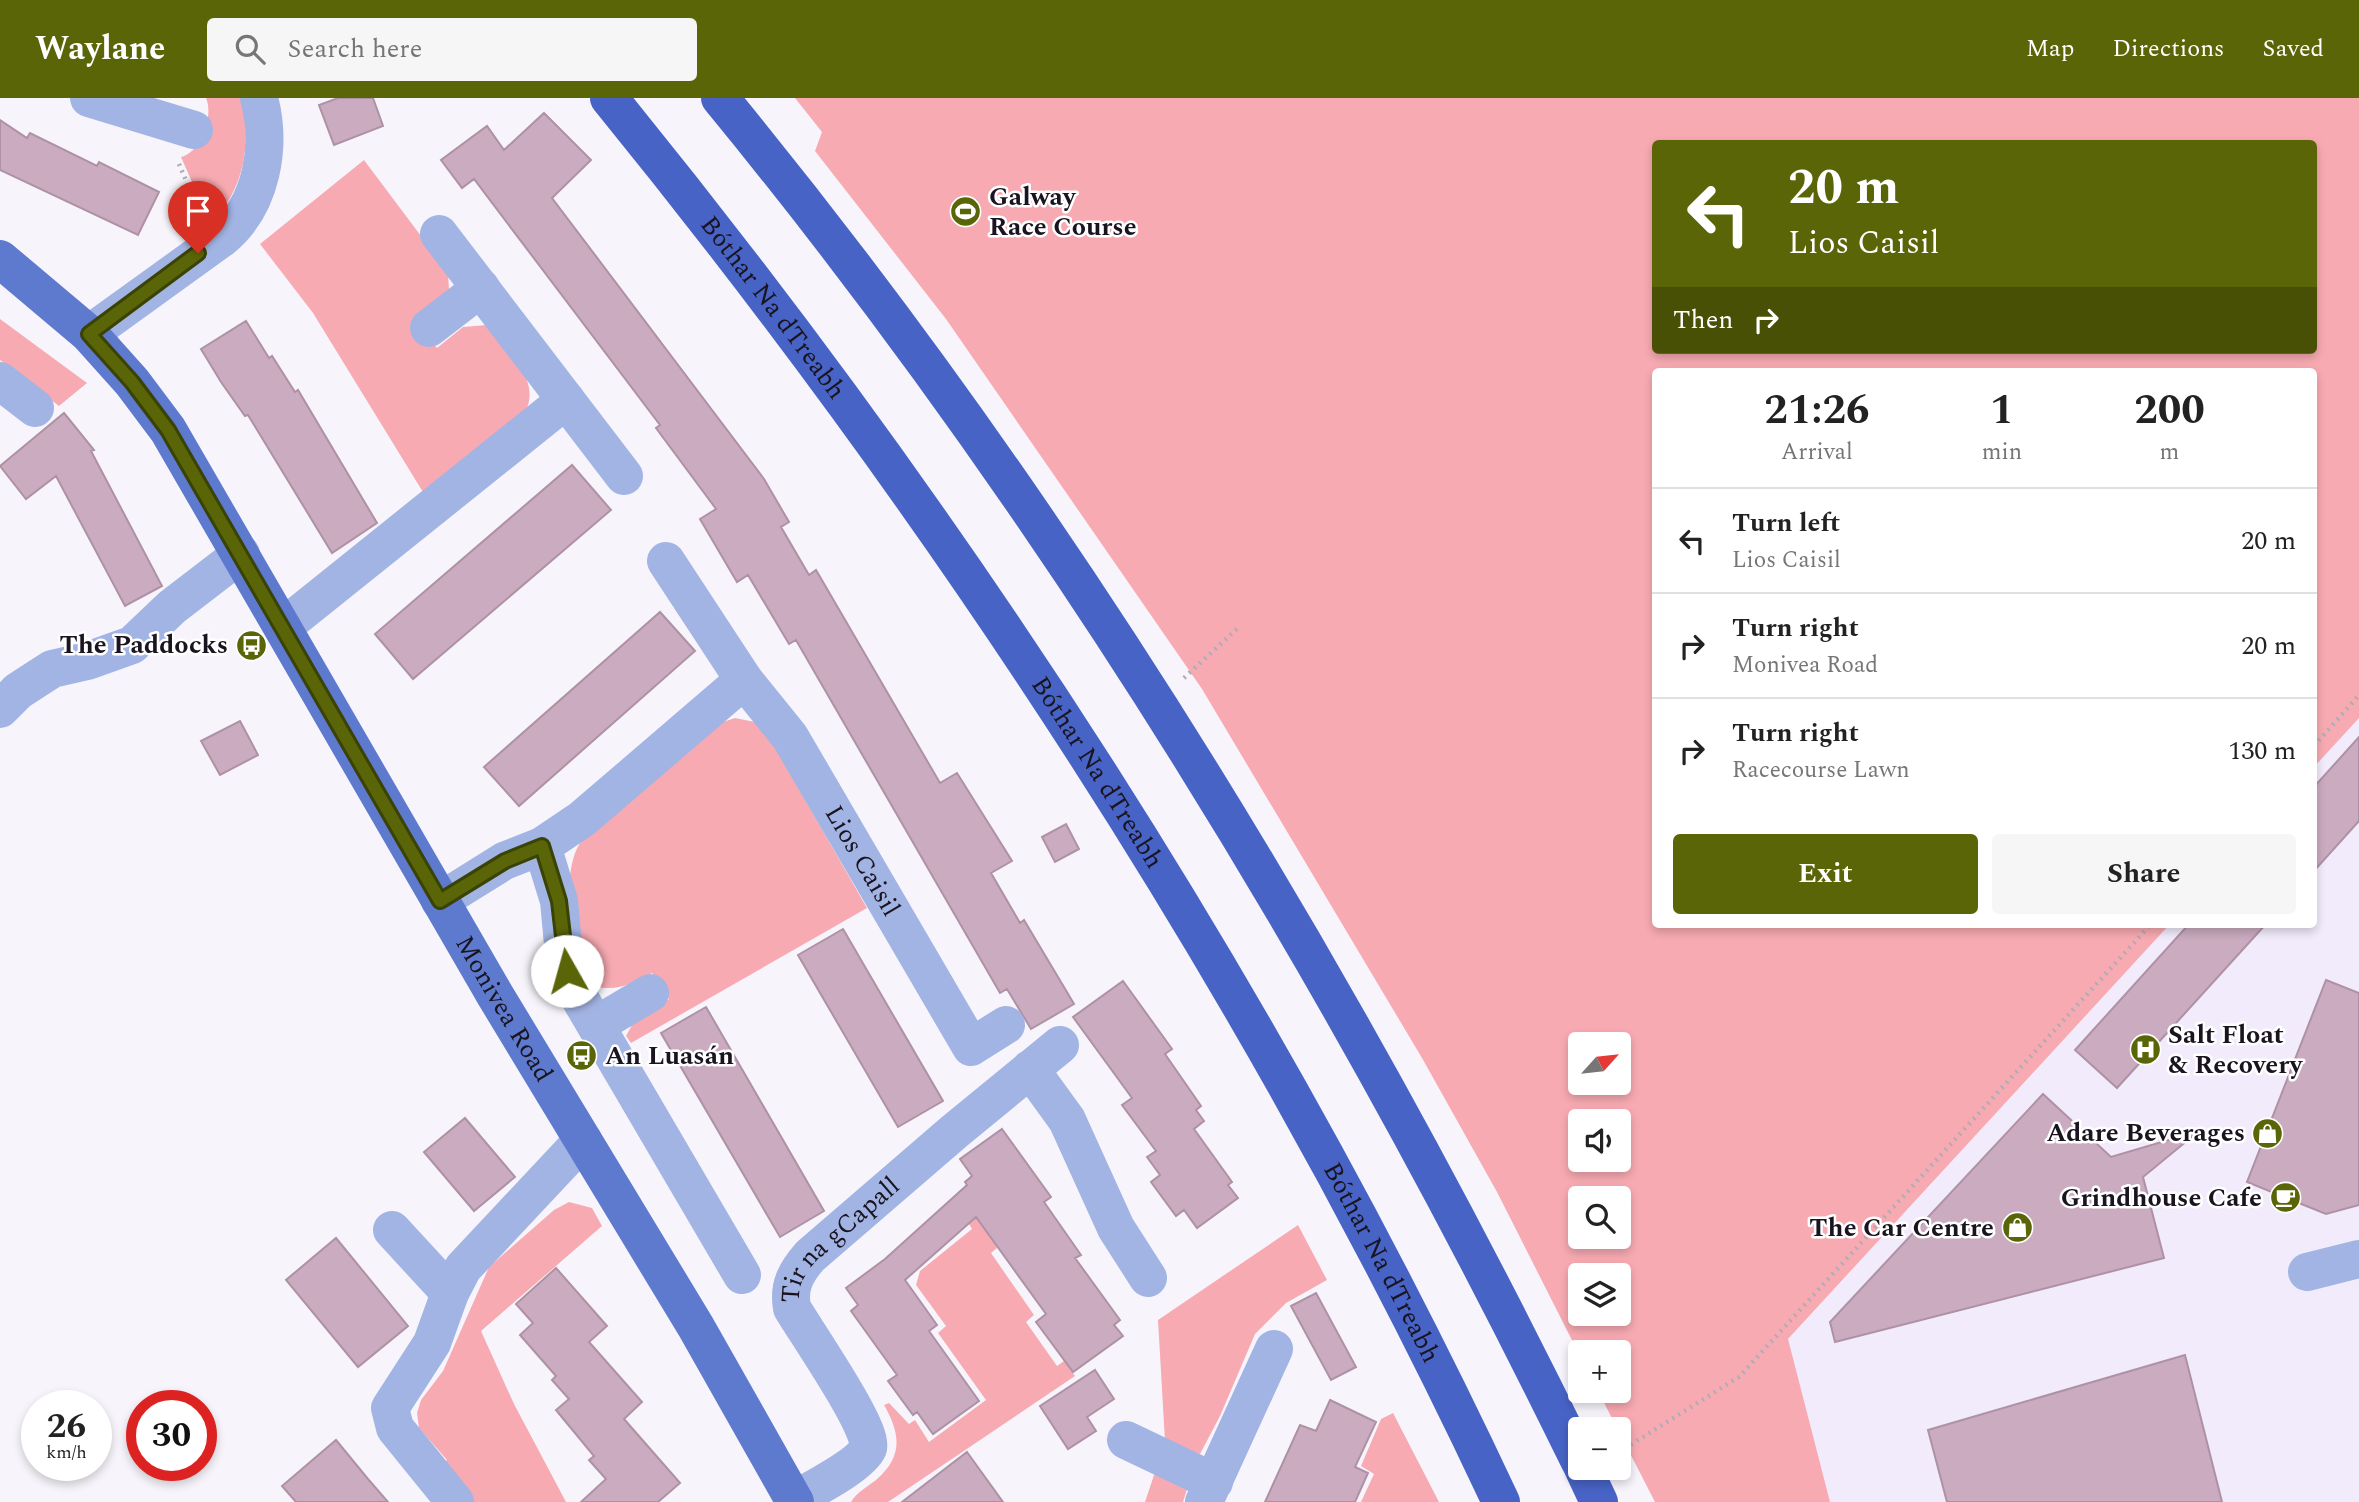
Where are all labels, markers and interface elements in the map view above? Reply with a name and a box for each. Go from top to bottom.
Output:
search box [207,18,697,81]
text: Waylane [35,24,165,74]
text: Search here [287,29,422,69]
icon: search [231,30,269,68]
text: Map [2026,31,2074,67]
text: Directions [2112,31,2224,67]
text: Saved [2262,31,2324,67]
text: 20 m [1788,151,1899,226]
icon: left [1673,168,1764,259]
place label: Galway Race Course [989,177,1137,247]
pin [168,181,228,253]
icon: arrive [179,192,217,230]
sports icon: Galway Race Course [949,195,983,229]
street label: Bóthar Na dTreabh [690,207,856,408]
text: Lios Caisil [1788,219,1940,268]
text: Then [1673,300,1733,340]
icon: right [1747,301,1785,339]
text: 21:26 [1764,379,1870,442]
text: 1 [1990,379,2014,442]
text: 200 [2134,379,2205,442]
text: Arrival [1781,435,1853,470]
text: min [1982,435,2022,470]
text: m [2160,435,2179,470]
text: Turn left [1732,503,1840,543]
text: 20 m [2241,521,2296,561]
icon: left [1673,522,1711,560]
text: Lios Caisil [1732,543,1841,578]
text: Turn right [1732,608,1859,648]
place label: The Paddocks [59,625,228,665]
text: 20 m [2241,626,2296,666]
icon: right [1673,627,1711,665]
bus stop icon: The Paddocks [234,628,268,662]
text: Monivea Road [1732,648,1878,683]
street label: Bóthar Na dTreabh [1021,668,1174,876]
text: Turn right [1732,713,1859,753]
text: 130 m [2228,731,2296,771]
icon: right [1673,732,1711,770]
text: Racecourse Lawn [1732,753,1910,788]
street label: Lios Caisil [814,798,911,924]
button: Exit [1673,834,1978,914]
button: Share [1992,834,2296,914]
street label: Monivea Road [445,928,563,1090]
position arrow [530,934,604,1008]
place label: Salt Float & Recovery [2168,1015,2304,1085]
north arrow [1568,1032,1631,1096]
map controls [1568,1032,1631,1480]
hospital icon: Salt Float & Recovery [2128,1033,2162,1067]
place label: An Luasán [605,1036,734,1076]
bus stop icon: An Luasán [565,1039,599,1073]
button: sound [1568,1109,1631,1172]
place label: Adare Beverages [2047,1113,2245,1153]
shop icon: Adare Beverages [2251,1116,2285,1150]
street label: Bóthar Na dTreabh [1312,1155,1451,1370]
street label: Tir na gCapall [771,1167,909,1304]
place label: Grindhouse Cafe [2061,1178,2262,1218]
cafe icon: Grindhouse Cafe [2268,1181,2302,1215]
button: search [1568,1186,1631,1249]
place label: The Car Centre [1809,1208,1994,1248]
shop icon: The Car Centre [2000,1211,2034,1245]
button: layers [1568,1263,1631,1326]
button: + [1568,1340,1631,1403]
speed limit sign: 30 [126,1390,217,1481]
text: 26 [47,1400,86,1453]
button: − [1568,1417,1631,1480]
text: km/h [46,1439,87,1466]

